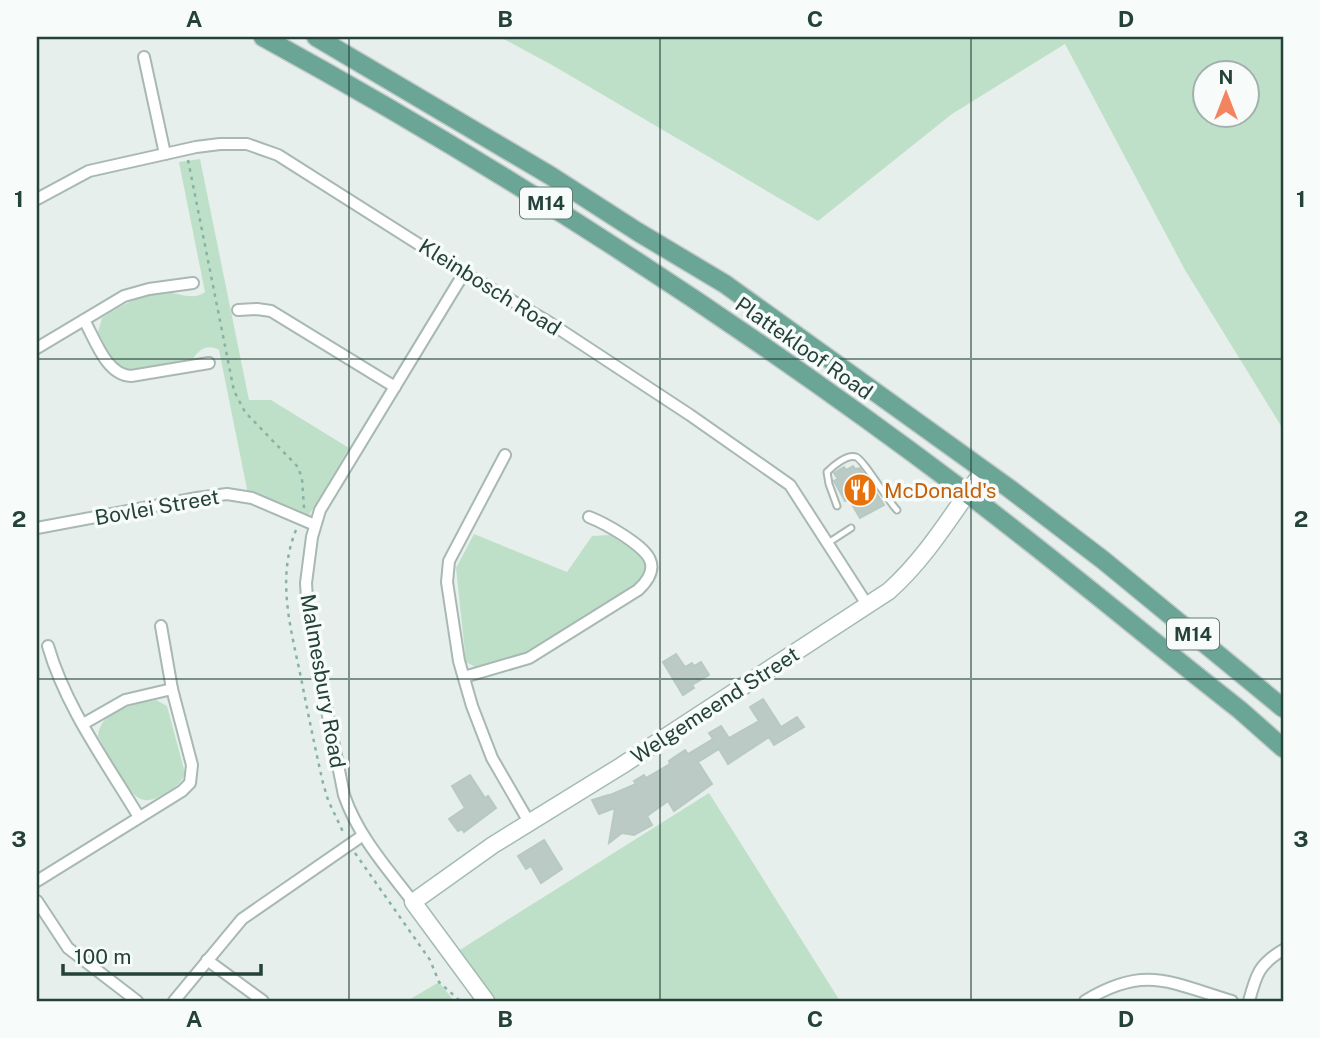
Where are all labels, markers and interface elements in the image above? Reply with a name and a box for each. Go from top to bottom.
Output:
text: A [186,5,203,32]
text: B [497,5,513,32]
text: C [807,5,823,32]
text: D [1118,5,1134,32]
north arrow [1190,60,1260,130]
text: N [1219,66,1233,88]
text: 1 [14,185,24,212]
text: 1 [1296,185,1306,212]
road number: M14 [520,188,572,218]
street label: Kleinbosch Road [414,233,566,341]
street label: Plattekloof Road [731,291,877,405]
restaurant icon: McDonald's [841,471,879,509]
place label: McDonald's [884,478,996,503]
street label: Bovlei Street [93,484,221,530]
text: 2 [12,505,26,532]
text: 2 [1294,505,1308,532]
street label: Malmesbury Road [295,592,351,770]
road number: M14 [1167,618,1219,650]
street label: Welgemeend Street [626,641,804,769]
text: 3 [11,825,27,852]
text: 3 [1293,825,1309,852]
scale bar [63,933,261,977]
text: 100 m [74,944,131,969]
text: A [186,1005,203,1032]
text: B [497,1005,513,1032]
text: C [807,1005,823,1032]
text: D [1118,1005,1134,1032]

